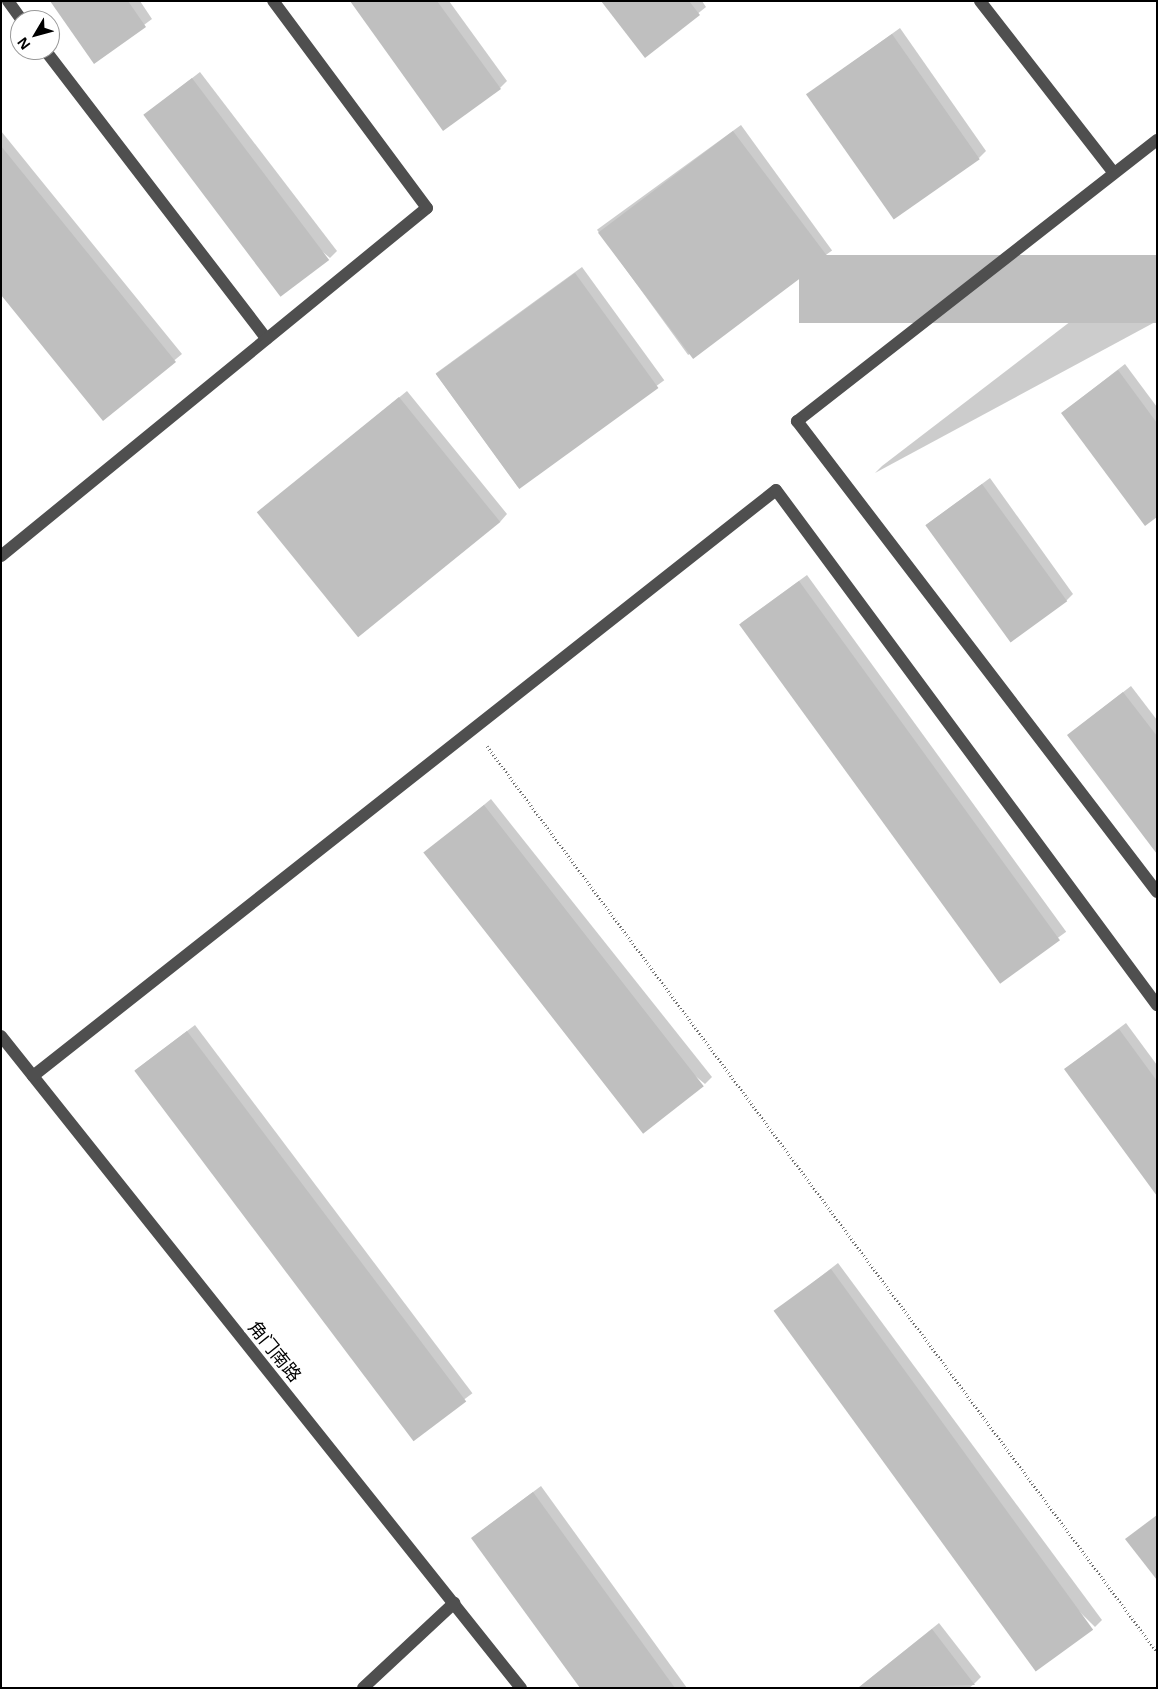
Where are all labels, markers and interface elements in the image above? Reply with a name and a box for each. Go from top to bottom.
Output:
north arrow [10,10,60,60]
text: N [12,33,34,54]
street label: 角门南路 [244,1316,306,1386]

